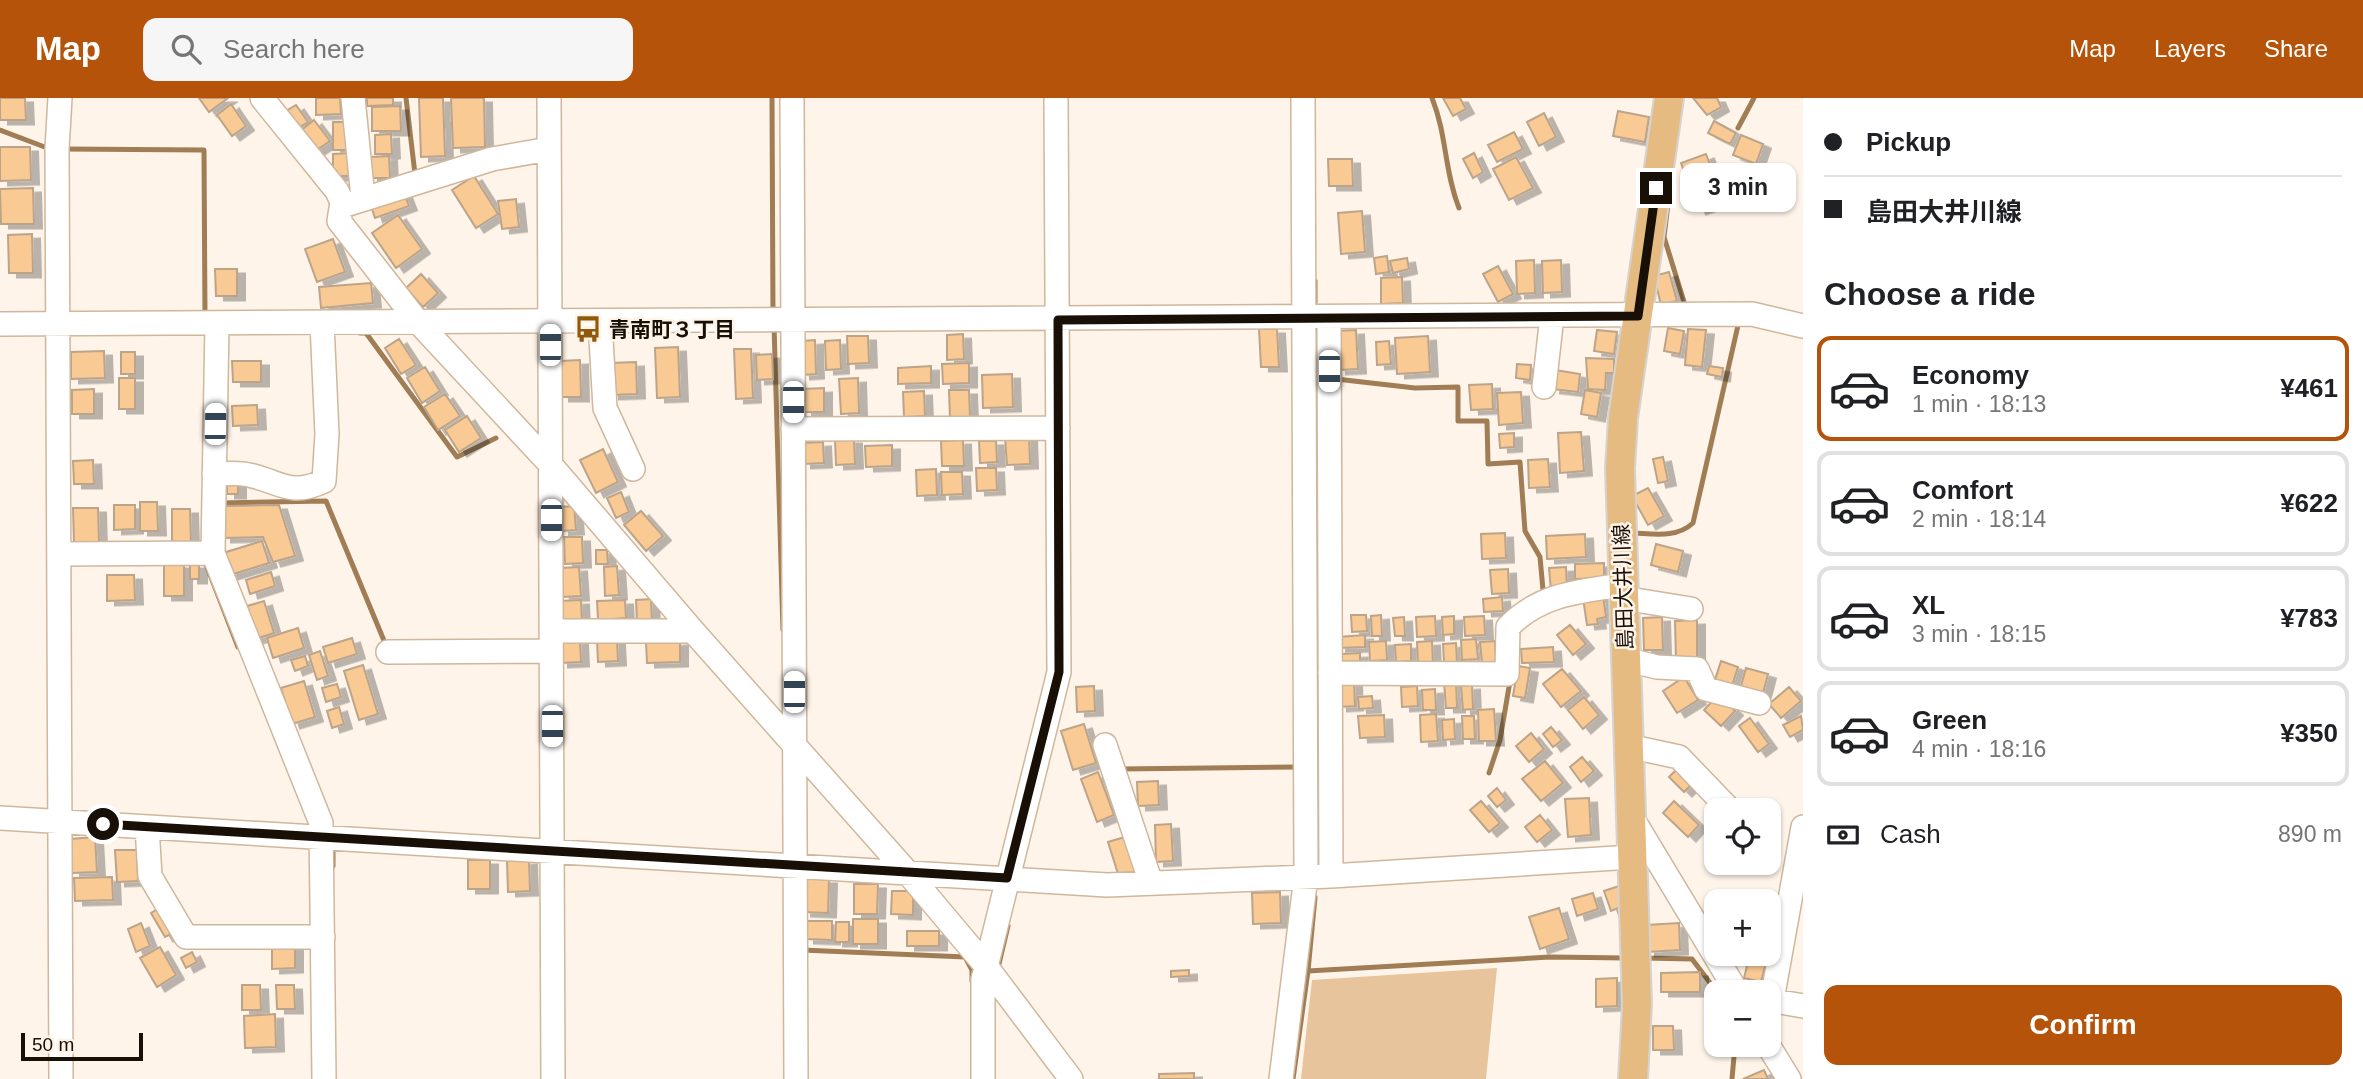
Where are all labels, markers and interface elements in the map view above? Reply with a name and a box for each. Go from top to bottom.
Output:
search box [143,18,633,81]
text: Map [35,30,101,67]
icon: search [167,30,205,68]
text: Search here [223,34,365,64]
text: Map [2069,35,2116,62]
text: Layers [2154,35,2226,62]
text: Share [2264,35,2328,62]
text: Pickup [1866,127,1951,157]
callout: 3 min [1680,164,1796,212]
route end [1640,172,1672,204]
text: 3 min [1708,174,1768,200]
text: 島田大井川線 [1866,197,2022,227]
text: Choose a ride [1824,276,2036,312]
bus stop icon: 青南町３丁目 [573,314,603,344]
place label: 青南町３丁目 [609,318,735,341]
car [540,324,561,366]
car [1319,350,1340,392]
icon: car [1828,357,1891,420]
text: Economy [1912,360,2029,390]
text: ¥461 [2280,373,2338,403]
car [783,381,804,423]
text: 1 min · 18:13 [1912,391,2046,417]
car [205,403,226,445]
icon: car [1828,472,1891,535]
text: Comfort [1912,475,2013,505]
text: ¥622 [2280,488,2338,518]
car [541,499,562,541]
text: 2 min · 18:14 [1912,506,2046,532]
street label: 島田大井川線 [1609,524,1637,650]
icon: car [1828,587,1891,650]
text: XL [1912,590,1945,620]
text: ¥783 [2280,603,2338,633]
text: 3 min · 18:15 [1912,621,2046,647]
car [784,671,805,713]
icon: car [1828,702,1891,765]
car [542,705,563,747]
text: Green [1912,705,1987,735]
text: ¥350 [2280,718,2338,748]
text: 4 min · 18:16 [1912,736,2046,762]
map controls [1704,798,1781,1057]
button: locate [1704,798,1781,875]
route start [87,808,119,840]
icon: cash [1824,816,1862,854]
text: Cash [1880,819,1941,849]
text: 890 m [2278,821,2342,847]
button: + [1704,889,1781,966]
button: − [1704,980,1781,1057]
button: Confirm [1824,985,2342,1065]
scale bar [21,1030,144,1062]
text: 50 m [32,1034,74,1055]

